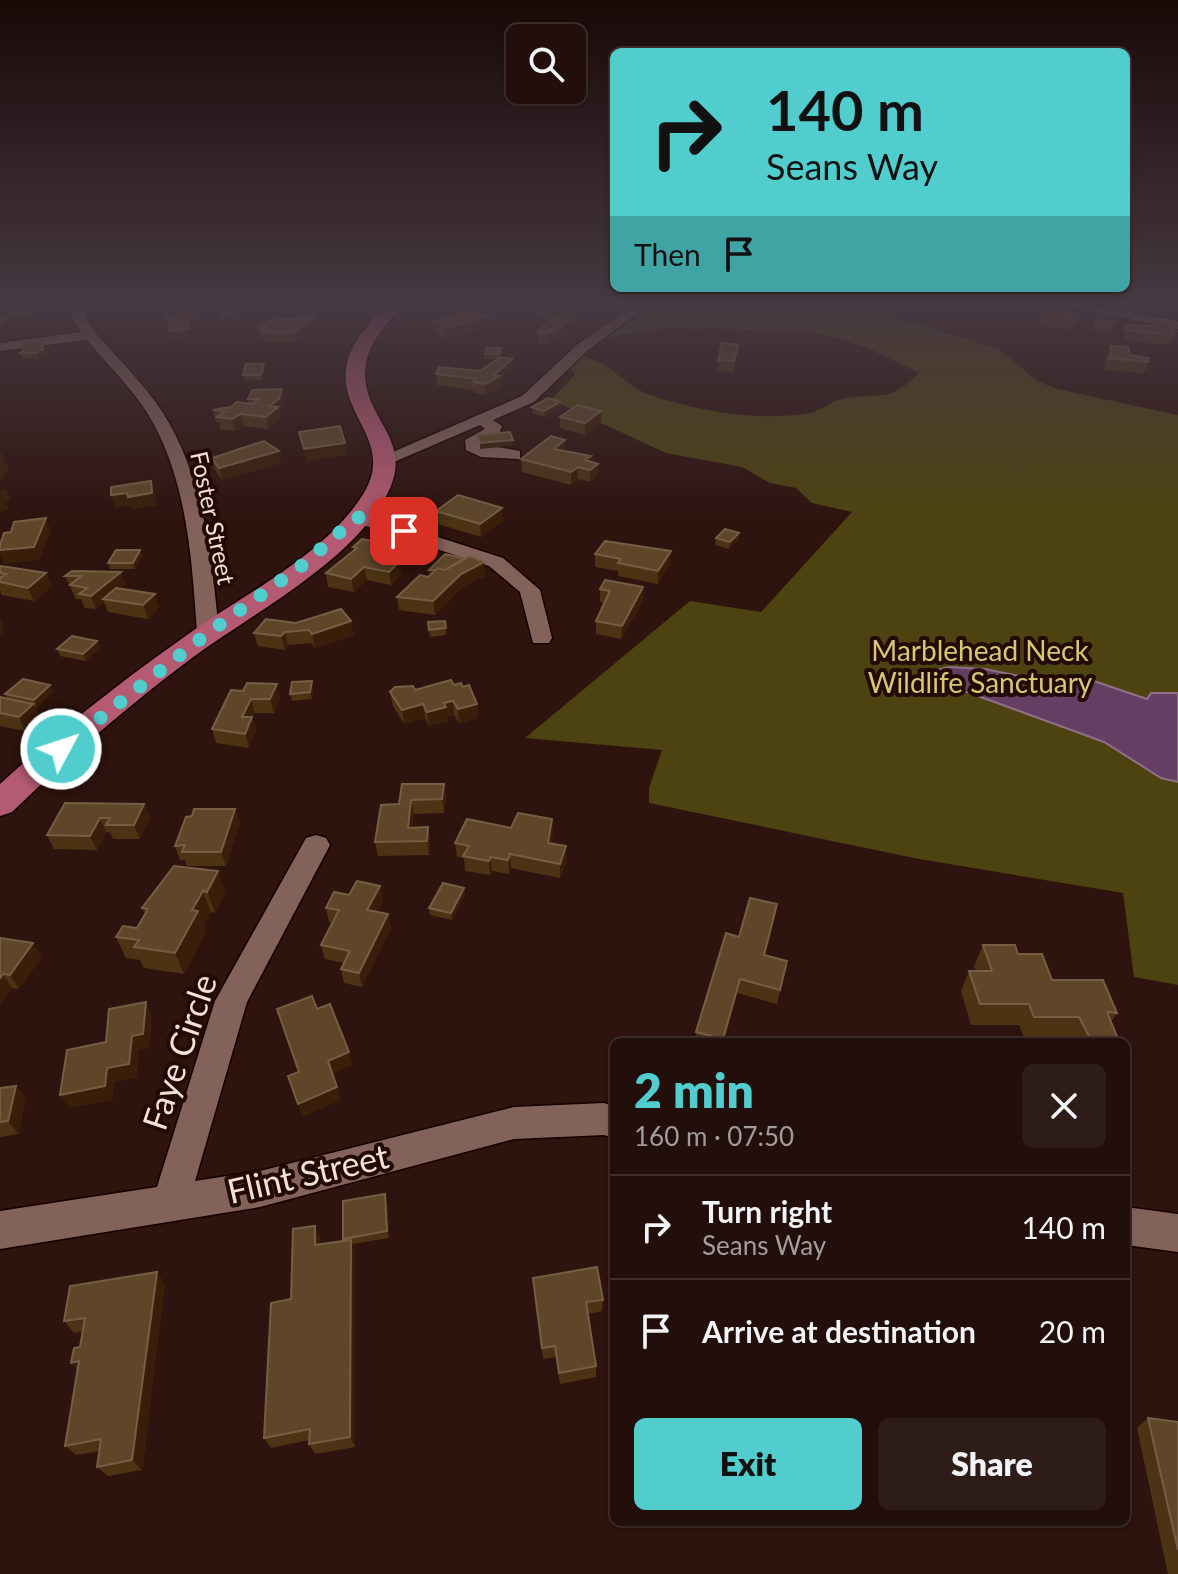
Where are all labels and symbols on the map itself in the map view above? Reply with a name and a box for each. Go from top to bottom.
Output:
street label: Foster Street [185,448,242,587]
pin [370,497,438,565]
park label: Marblehead Neck Wildlife Sanctuary [868,633,1093,699]
position arrow [19,707,103,791]
street label: Faye Circle [133,968,224,1135]
street label: Flint Street [223,1134,392,1211]

